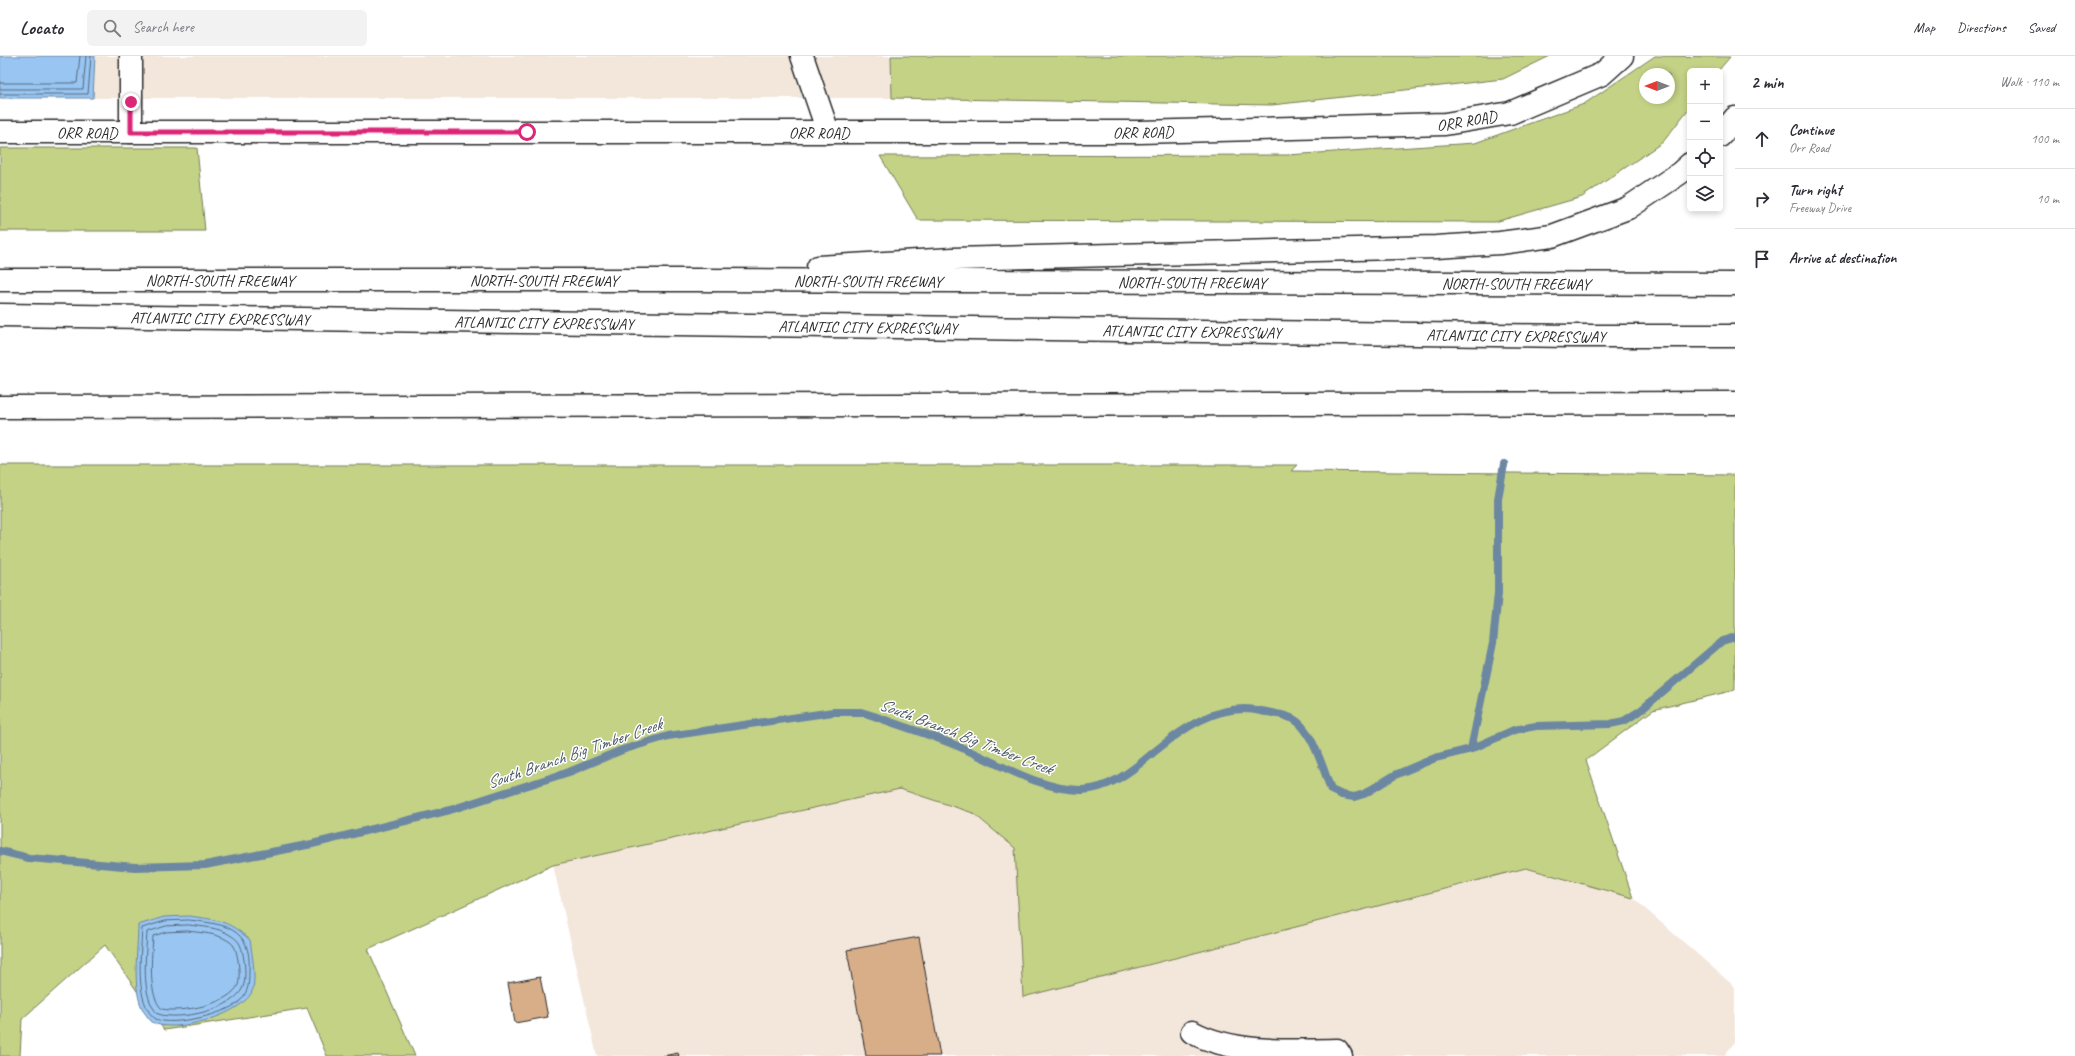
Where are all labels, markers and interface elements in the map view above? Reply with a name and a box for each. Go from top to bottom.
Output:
search box [87,10,367,46]
text: Locato [20,16,63,40]
icon: search [101,17,123,39]
text: Search here [133,18,194,37]
text: Map [1914,19,1935,36]
text: Directions [1957,19,2006,36]
text: Saved [2028,19,2055,36]
north arrow [1639,68,1675,104]
map controls [1687,68,1723,212]
button: + [1687,68,1723,104]
text: 2 min [1751,72,1784,93]
text: Walk · 110 m [2000,74,2059,90]
route end [122,93,140,111]
button: − [1687,104,1723,140]
street label: ORR ROAD [1437,106,1500,135]
text: Continue [1789,121,1834,140]
street label: ORR ROAD [1113,122,1175,143]
street label: ORR ROAD [57,123,119,143]
route start [518,123,536,141]
street label: ORR ROAD [789,123,851,143]
icon: ahead [1751,128,1773,150]
text: 100 m [2031,131,2059,147]
button: locate [1687,140,1723,176]
text: Orr Road [1789,140,1830,156]
button: layers [1687,176,1723,212]
text: Turn right [1789,181,1842,200]
icon: right [1751,188,1773,210]
text: 10 m [2037,191,2059,207]
text: Freeway Drive [1789,200,1851,216]
icon: arrive [1751,248,1773,270]
text: Arrive at destination [1789,249,1896,268]
street label: NORTH-SOUTH FREEWAY [146,271,297,291]
street label: NORTH-SOUTH FREEWAY [470,271,621,291]
street label: NORTH-SOUTH FREEWAY [794,271,945,292]
street label: NORTH-SOUTH FREEWAY [1118,273,1269,293]
street label: NORTH-SOUTH FREEWAY [1442,274,1593,294]
street label: ATLANTIC CITY EXPRESSWAY [130,308,312,330]
street label: ATLANTIC CITY EXPRESSWAY [454,312,636,334]
street label: ATLANTIC CITY EXPRESSWAY [778,316,960,339]
street label: ATLANTIC CITY EXPRESSWAY [1102,321,1284,343]
street label: ATLANTIC CITY EXPRESSWAY [1426,325,1607,347]
water label: South Branch Big Timber Creek [876,694,1059,780]
water label: South Branch Big Timber Creek [484,712,668,793]

